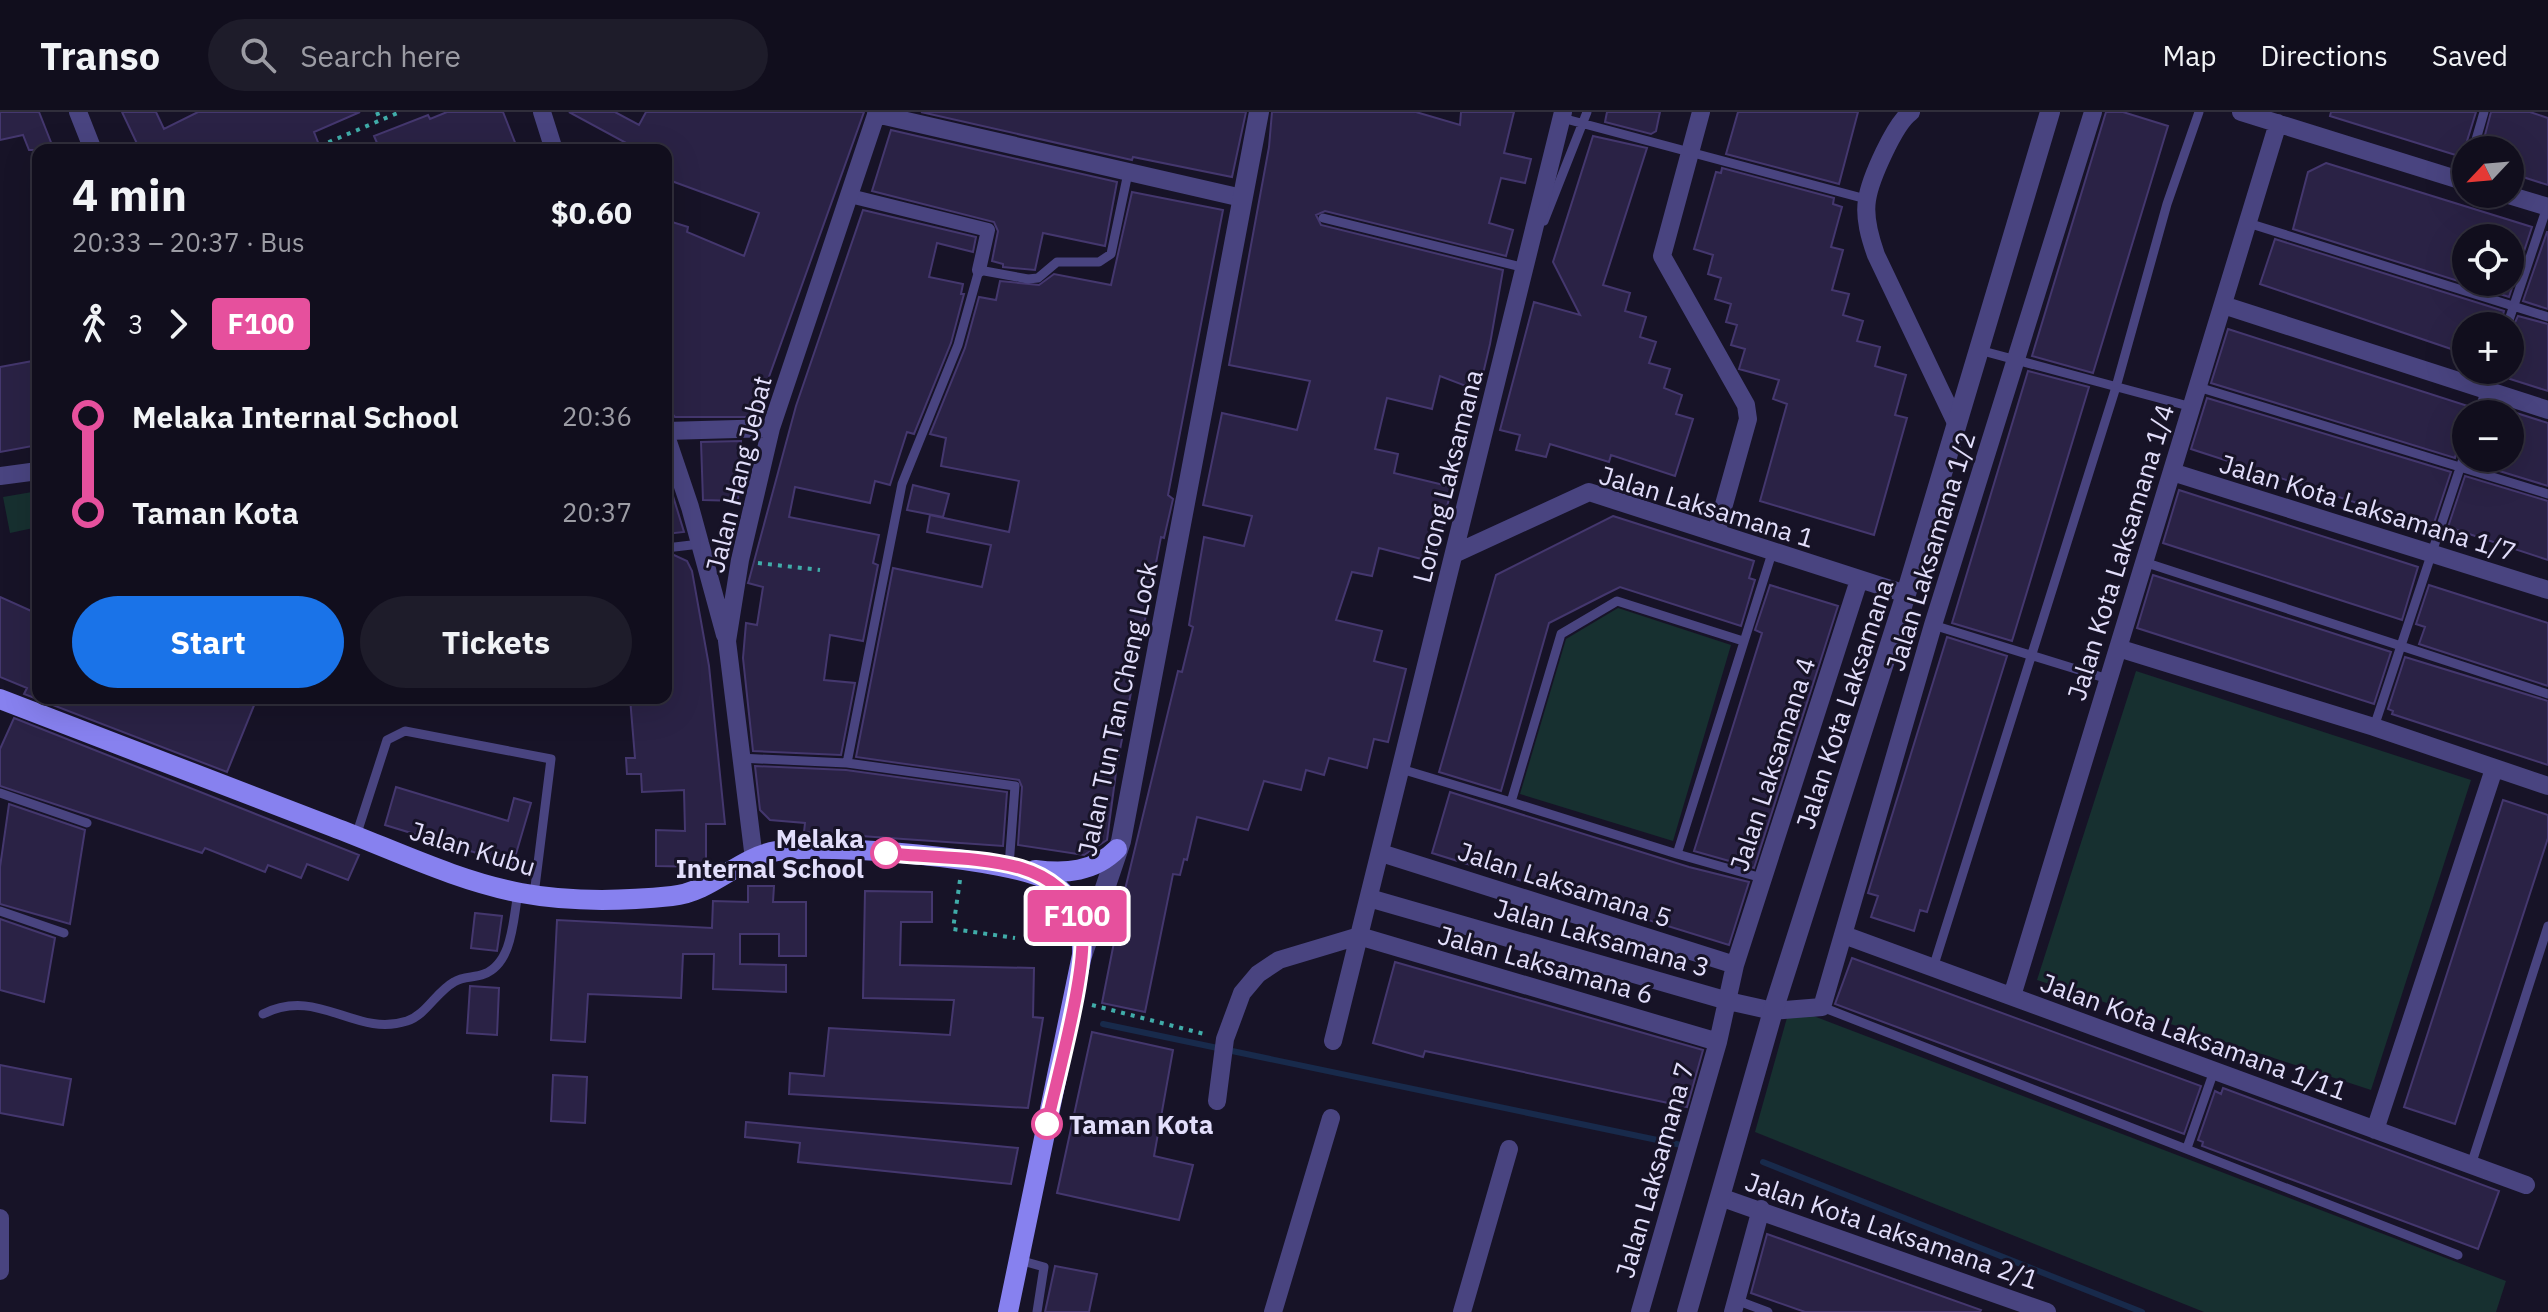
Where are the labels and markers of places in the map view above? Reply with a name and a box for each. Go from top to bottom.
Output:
place label: Melaka Internal School [676,821,864,885]
marker: Melaka Internal School [871,838,901,868]
place label: Taman Kota [1069,1107,1214,1141]
marker: Taman Kota [1032,1109,1062,1139]

